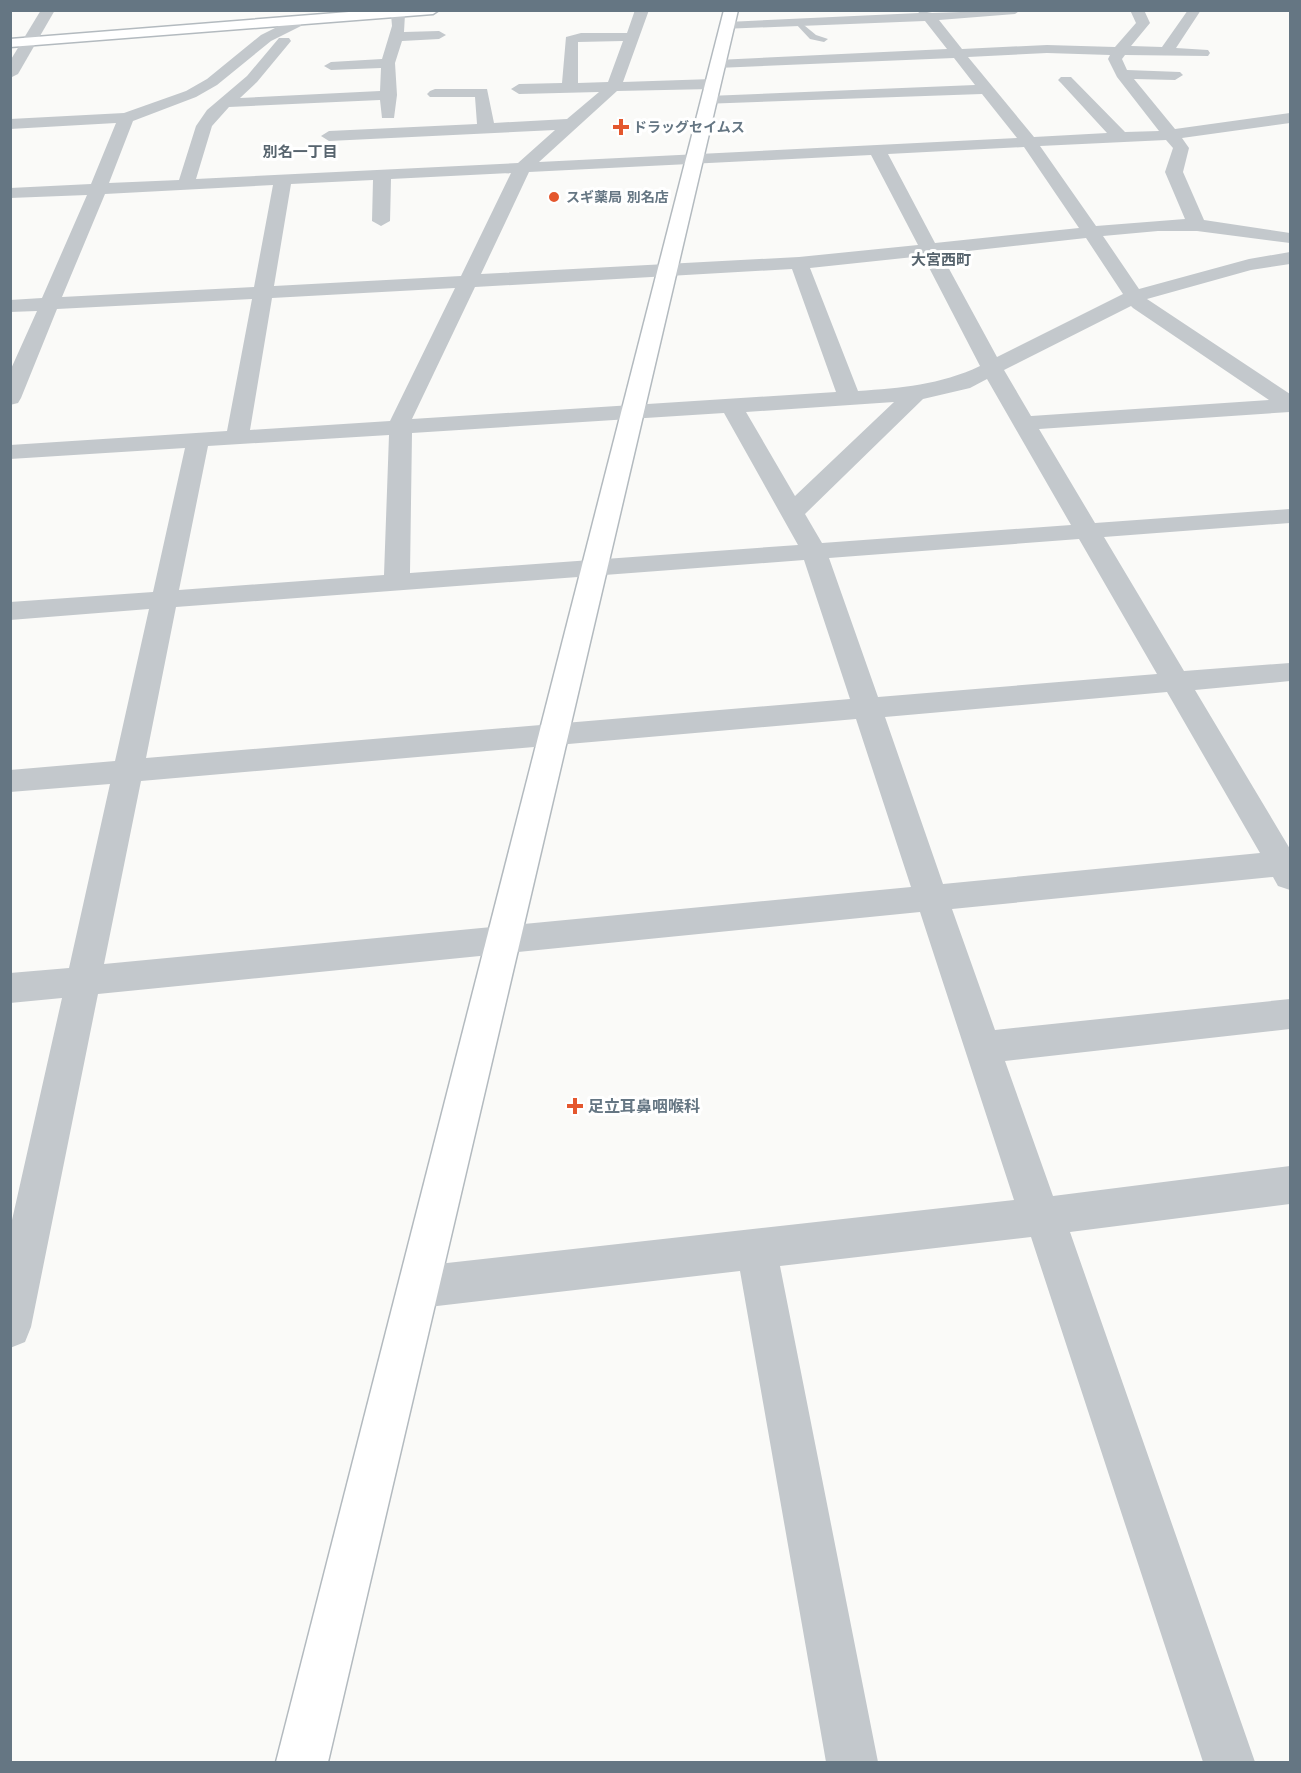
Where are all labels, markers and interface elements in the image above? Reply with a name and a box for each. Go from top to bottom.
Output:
place label: ドラッグセイムス [633,119,745,135]
marker: ドラッグセイムス [614,120,628,134]
district label: 別名一丁目 [262,143,338,161]
place label: スギ薬局 別名店 [566,189,669,205]
marker: スギ薬局 別名店 [547,190,561,204]
district label: 大宮西町 [911,251,971,269]
marker: 足立耳鼻咽喉科 [566,1097,584,1115]
place label: 足立耳鼻咽喉科 [588,1097,700,1116]

